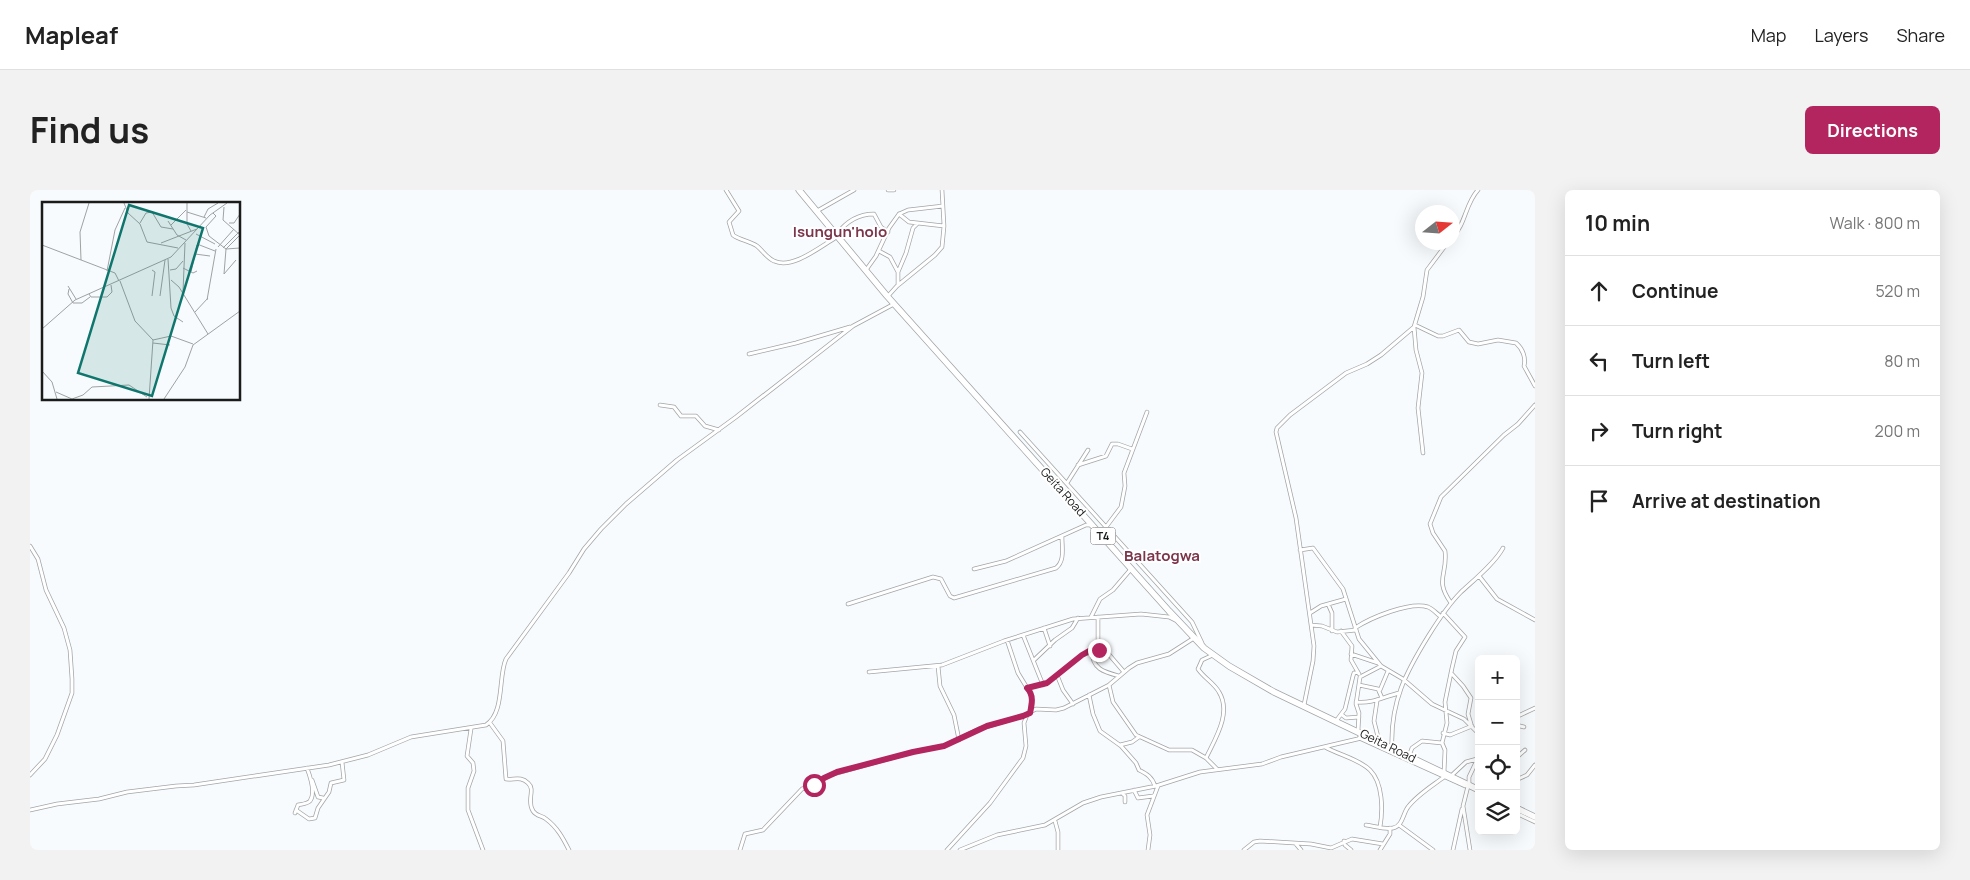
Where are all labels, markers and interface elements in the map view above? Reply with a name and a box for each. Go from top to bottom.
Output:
text: Mapleaf [25,18,118,51]
text: Map [1751,23,1786,47]
text: Layers [1814,23,1868,47]
text: Share [1896,23,1945,47]
text: Find us [30,106,149,154]
button: Directions [1805,106,1940,154]
inset map [42,202,240,400]
north arrow [1415,205,1460,250]
text: 10 min [1585,209,1650,237]
text: Walk · 800 m [1830,212,1920,234]
district label: Isungun'holo [793,221,887,242]
icon: ahead [1585,277,1613,305]
text: Continue [1632,278,1718,304]
text: 520 m [1876,280,1920,302]
icon: left [1585,347,1613,375]
text: Turn left [1632,348,1710,374]
text: 80 m [1884,350,1920,372]
icon: right [1585,417,1613,445]
text: Turn right [1632,418,1722,444]
text: 200 m [1875,420,1920,442]
street label: Geita Road [1037,463,1090,520]
icon: arrive [1585,487,1613,515]
text: Arrive at destination [1632,488,1821,514]
road number: T4 [1090,528,1116,544]
district label: Balatogwa [1124,545,1200,566]
route end [1088,639,1111,662]
map controls [1475,655,1520,835]
button: + [1475,655,1520,700]
button: − [1475,700,1520,745]
street label: Geita Road [1357,725,1419,766]
button: locate [1475,745,1520,790]
route start [803,774,826,797]
button: layers [1475,790,1520,835]

